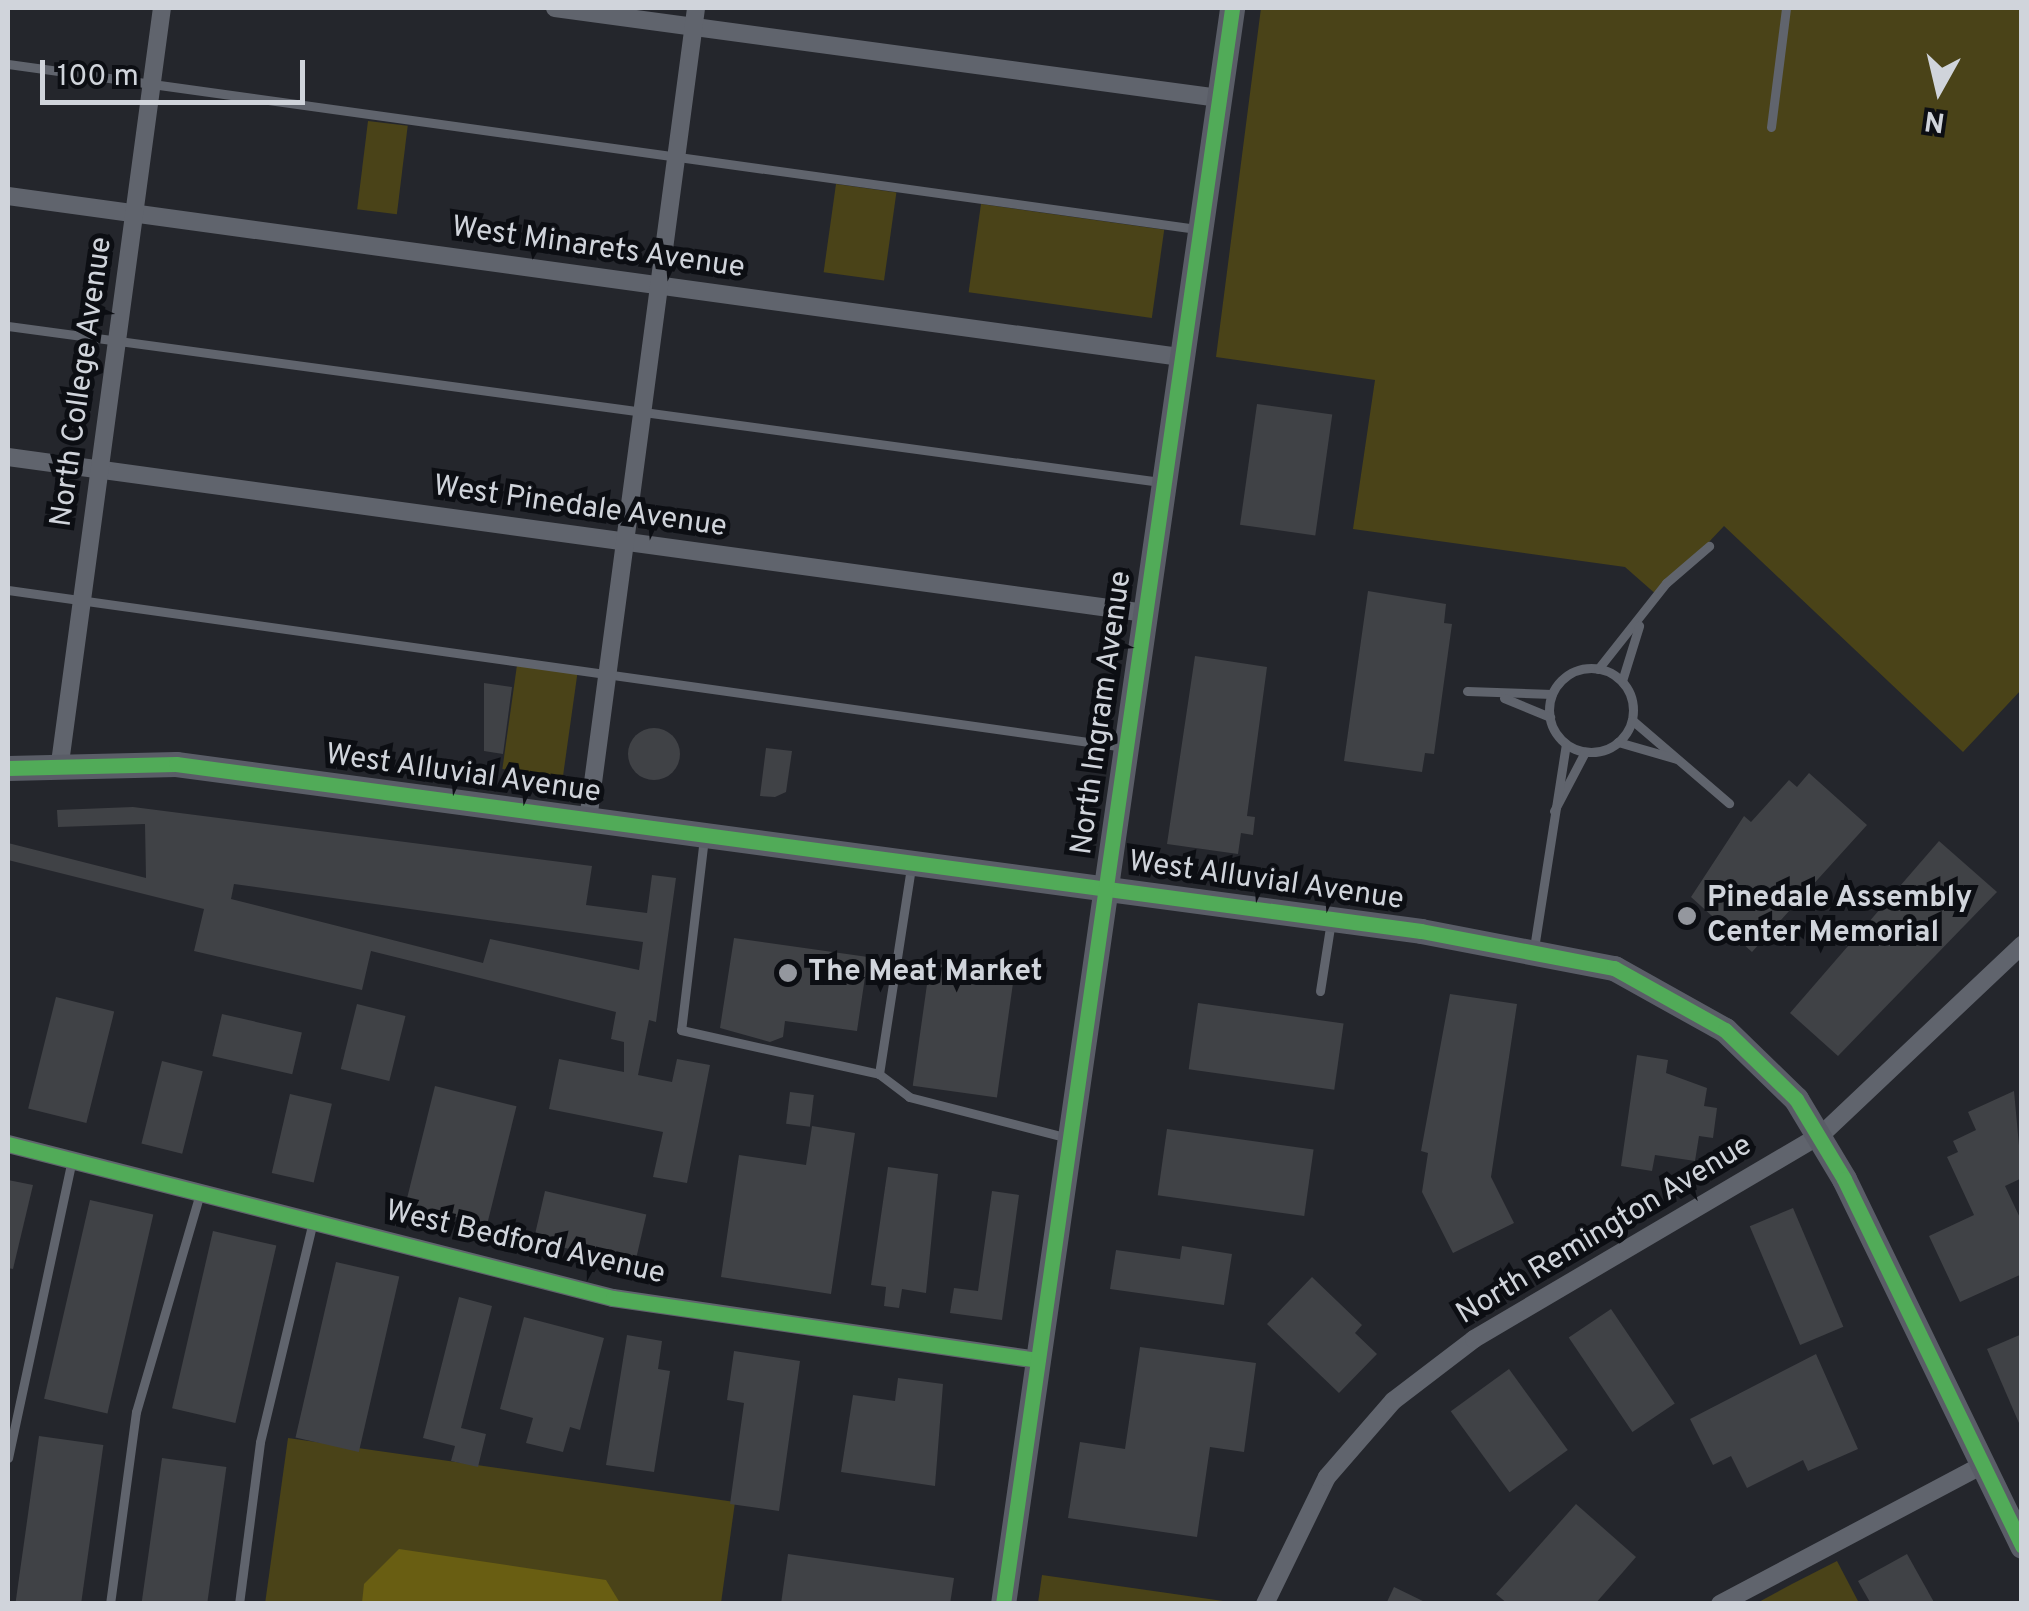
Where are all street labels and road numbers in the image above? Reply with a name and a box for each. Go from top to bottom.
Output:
street label: West Minarets Avenue [449,211,747,287]
street label: North College Avenue [45,234,121,530]
street label: West Pinedale Avenue [430,469,730,547]
street label: North Ingram Avenue [1065,568,1141,858]
street label: West Alluvial Avenue [322,738,604,812]
street label: West Alluvial Avenue [1125,845,1407,919]
street label: North Remington Avenue [1450,1128,1760,1334]
street label: West Bedford Avenue [381,1194,669,1294]

